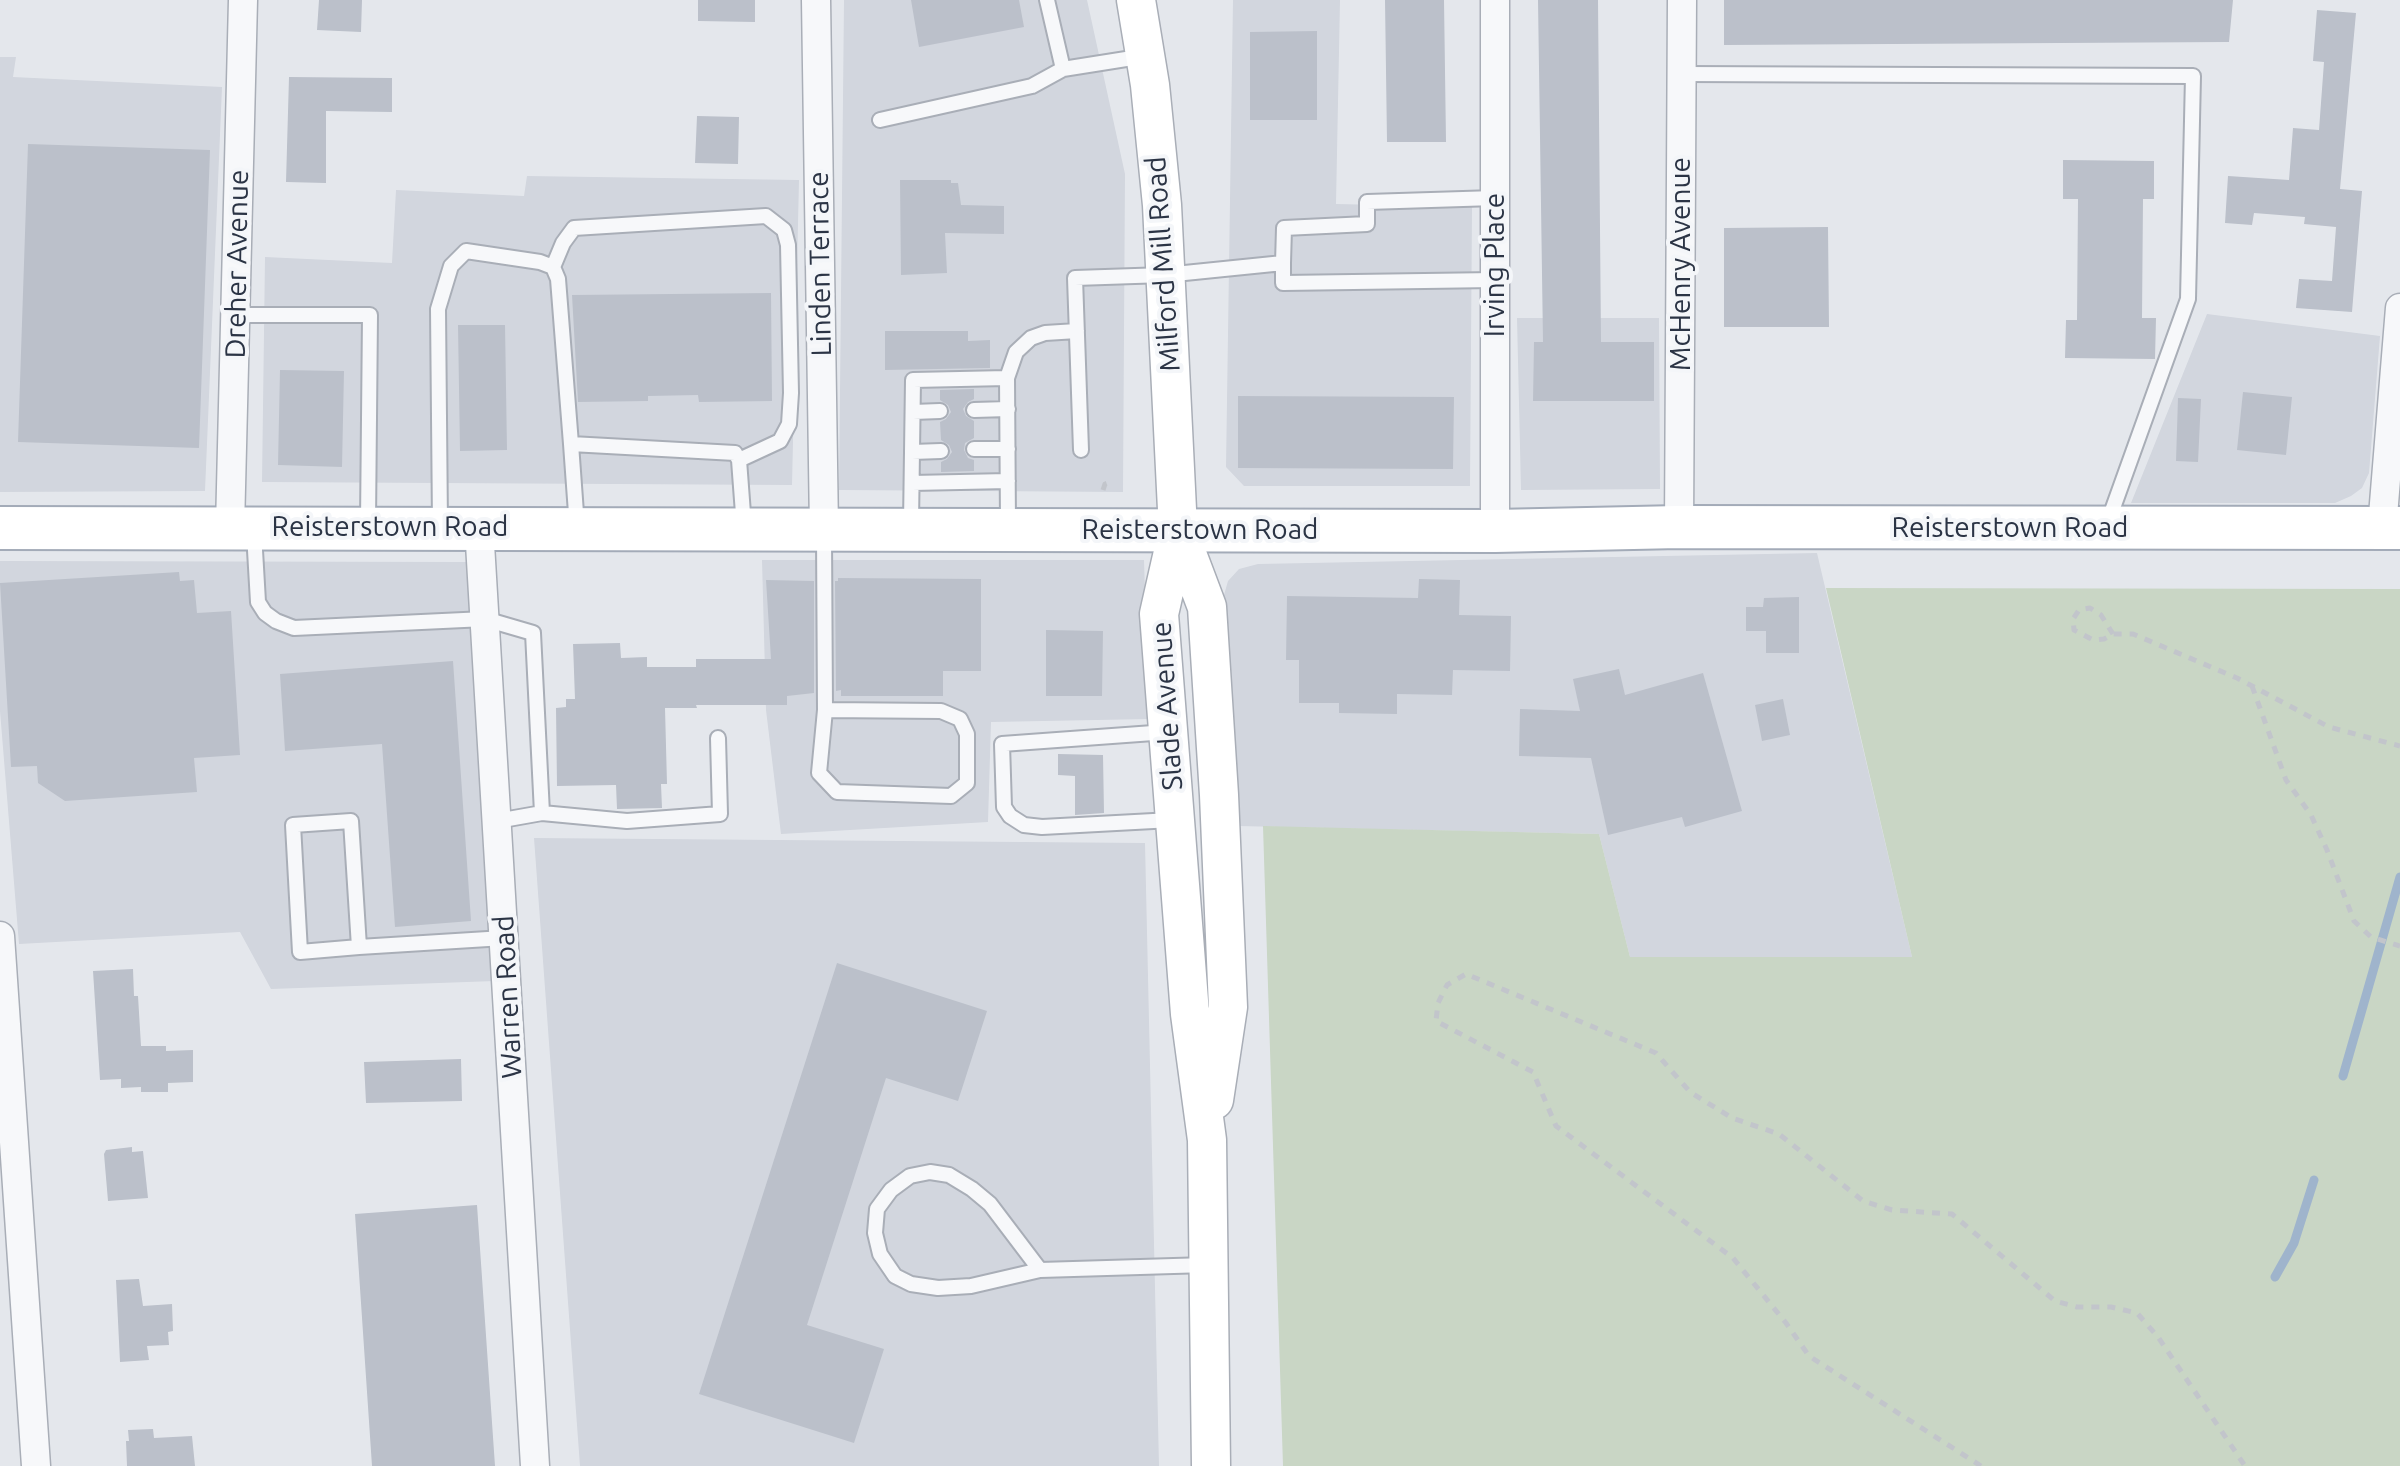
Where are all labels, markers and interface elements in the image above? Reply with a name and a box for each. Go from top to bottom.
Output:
street label: Milford Mill Road [1139,155,1187,373]
street label: McHenry Avenue [1664,157,1698,371]
street label: Dreher Avenue [219,169,255,359]
street label: Linden Terrace [802,171,838,357]
street label: Irving Place [1478,193,1512,337]
street label: Reisterstown Road [272,510,508,544]
street label: Reisterstown Road [1892,511,2128,545]
street label: Reisterstown Road [1082,513,1318,547]
street label: Slade Avenue [1144,621,1190,791]
street label: Warren Road [487,915,529,1079]

